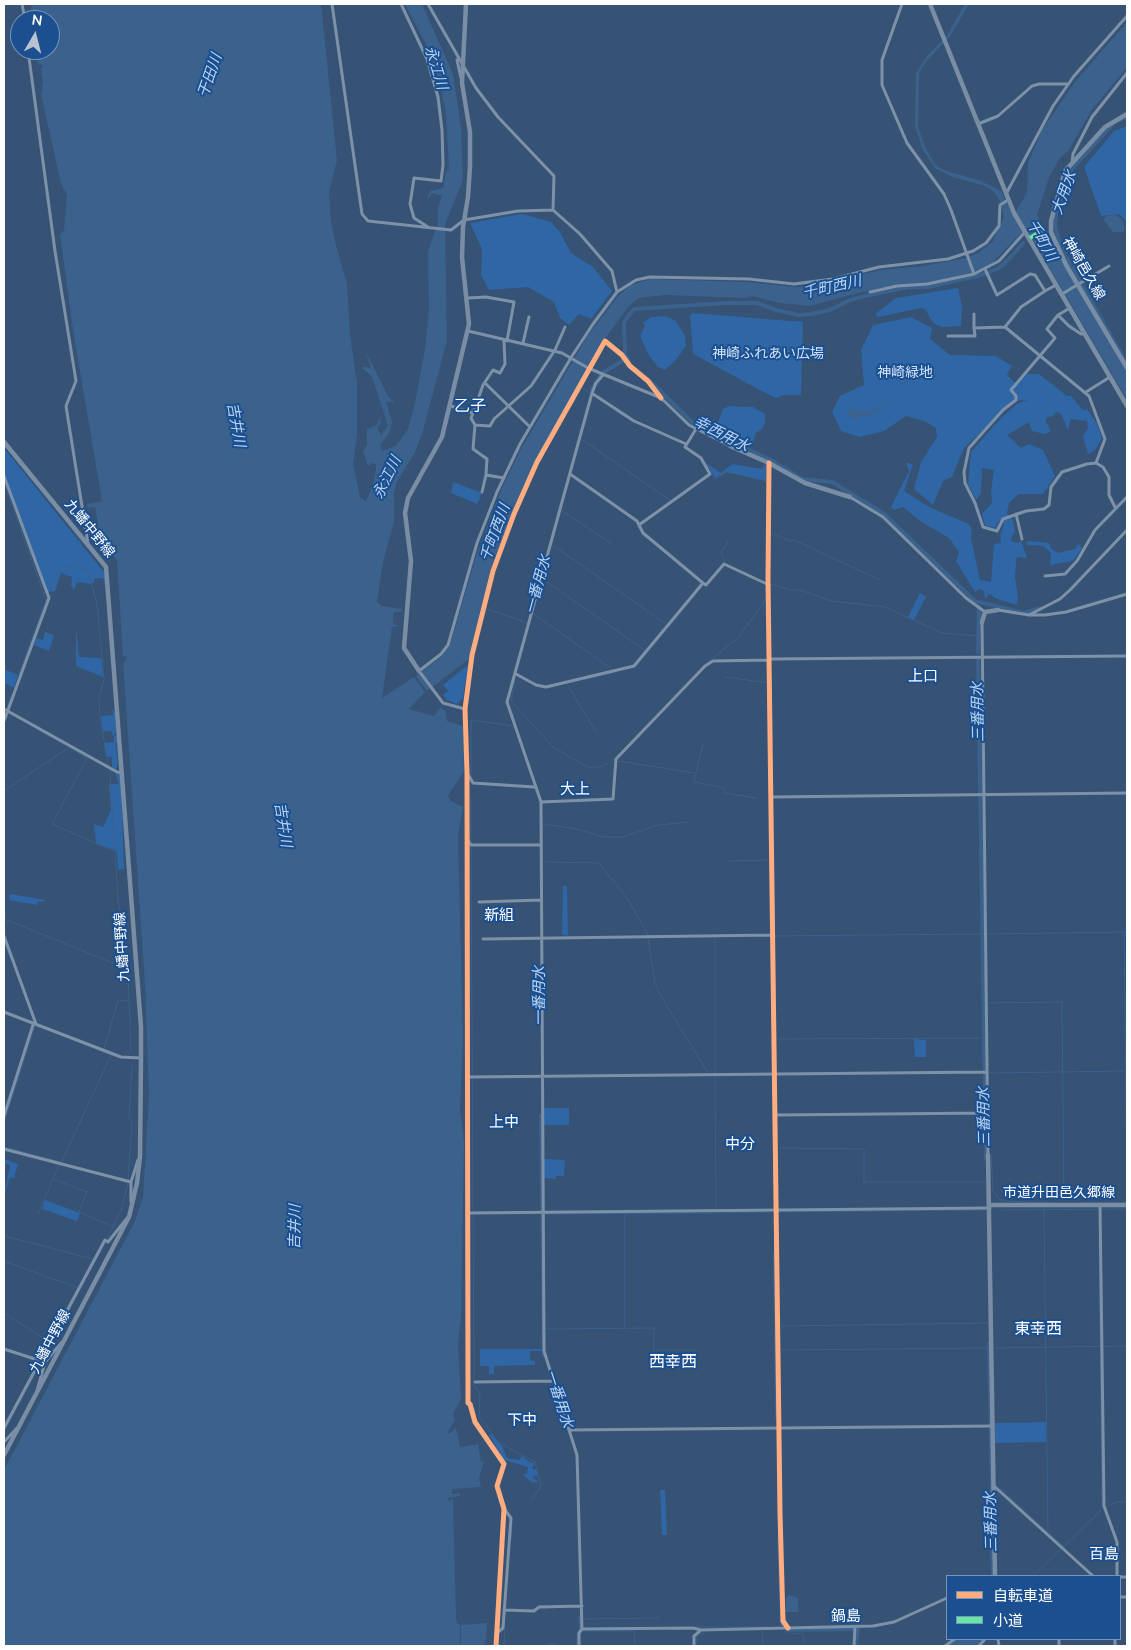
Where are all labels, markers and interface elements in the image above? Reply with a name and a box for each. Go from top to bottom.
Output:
north arrow [10,10,60,60]
text: N [30,11,44,31]
water label: 永江川 [420,44,450,92]
water label: 干田川 [195,52,227,100]
water label: 大用水 [1049,169,1081,217]
water label: 千町川 [1022,217,1060,265]
street label: 神崎邑久線 [1058,234,1108,304]
water label: 千町西川 [801,272,863,304]
park label: 神崎ふれあい広場 [712,347,824,363]
park label: 神崎緑地 [877,366,933,382]
district label: 乙子 [454,397,486,417]
water label: 吉井川 [222,401,248,449]
water label: 幸西用水 [690,413,752,457]
water label: 永江川 [370,454,406,502]
street label: 九蟠中野線 [60,497,118,561]
water label: 千町西川 [477,502,515,564]
water label: 一番用水 [523,554,555,616]
district label: 上口 [908,668,938,686]
water label: 三番用水 [969,682,989,742]
district label: 大上 [560,781,590,799]
water label: 吉井川 [270,801,294,849]
district label: 新組 [484,907,514,925]
street label: 九蟠中野線 [112,911,134,983]
water label: 一番用水 [531,966,549,1026]
water label: 三番用水 [975,1087,995,1147]
district label: 上中 [489,1114,519,1132]
district label: 中分 [725,1136,755,1154]
street label: 市道升田邑久郷線 [1003,1186,1115,1202]
water label: 吉井川 [287,1204,305,1250]
street label: 九蟠中野線 [27,1307,75,1377]
district label: 東幸西 [1014,1320,1062,1340]
district label: 西幸西 [649,1353,697,1373]
water label: 一番用水 [540,1368,576,1430]
district label: 下中 [507,1412,537,1430]
water label: 三番用水 [982,1492,1002,1552]
district label: 百島 [1089,1546,1119,1564]
legend [946,1575,1121,1640]
text: 自転車道 [993,1586,1053,1606]
district label: 鍋島 [831,1608,861,1626]
text: 小道 [993,1611,1023,1631]

